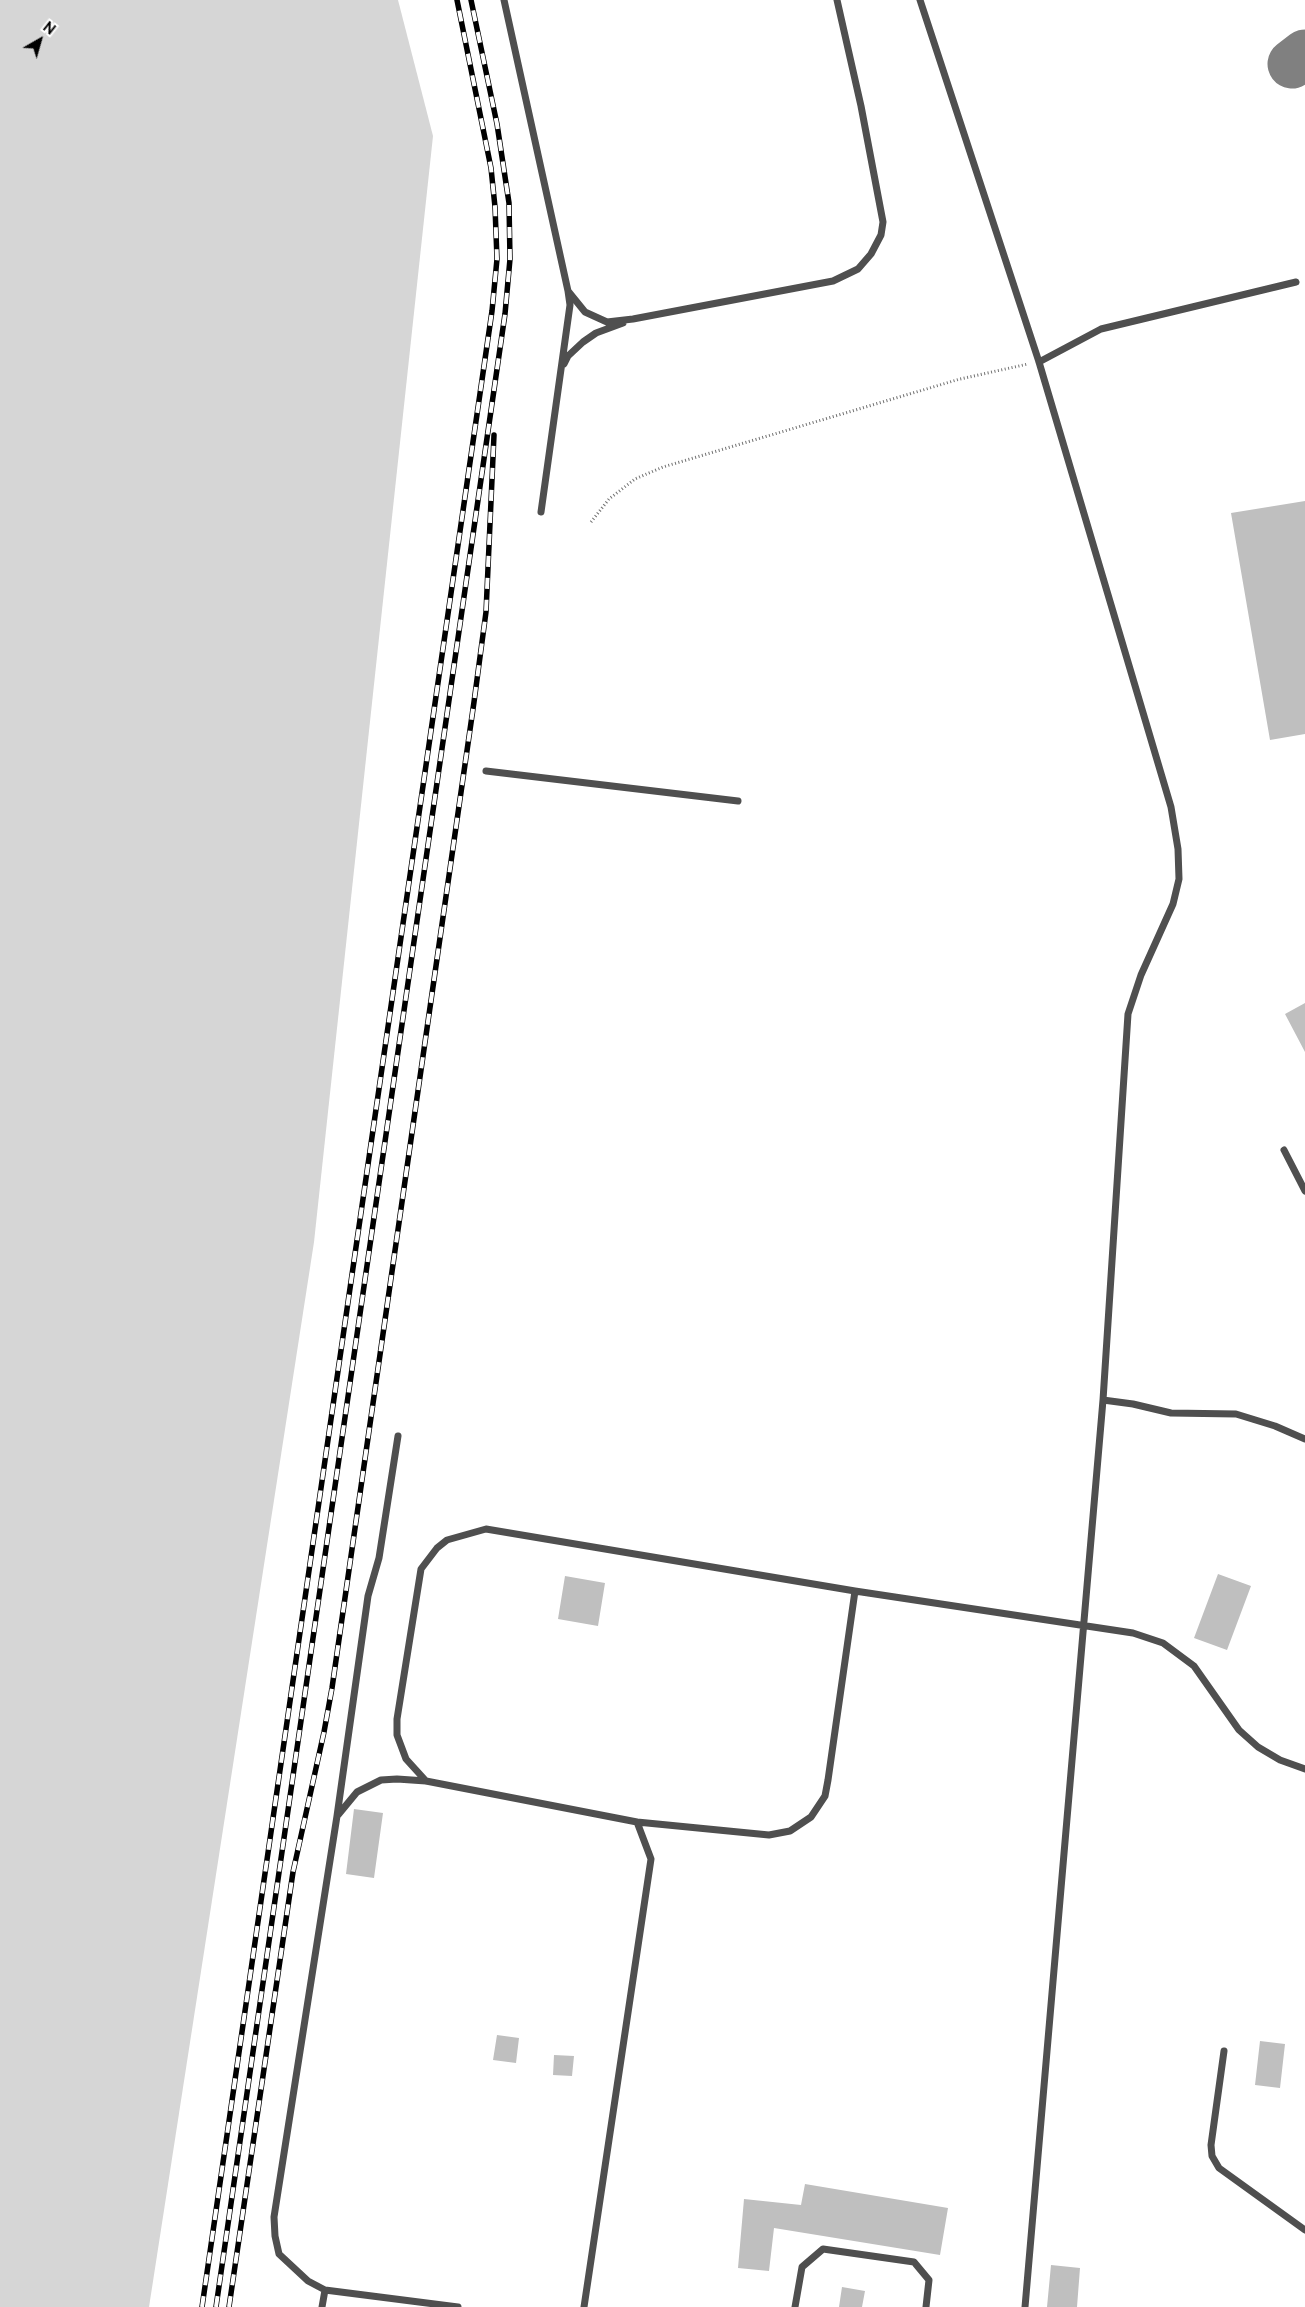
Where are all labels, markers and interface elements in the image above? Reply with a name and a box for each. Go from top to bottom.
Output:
north arrow [15,15,65,65]
text: N [40,19,58,38]

